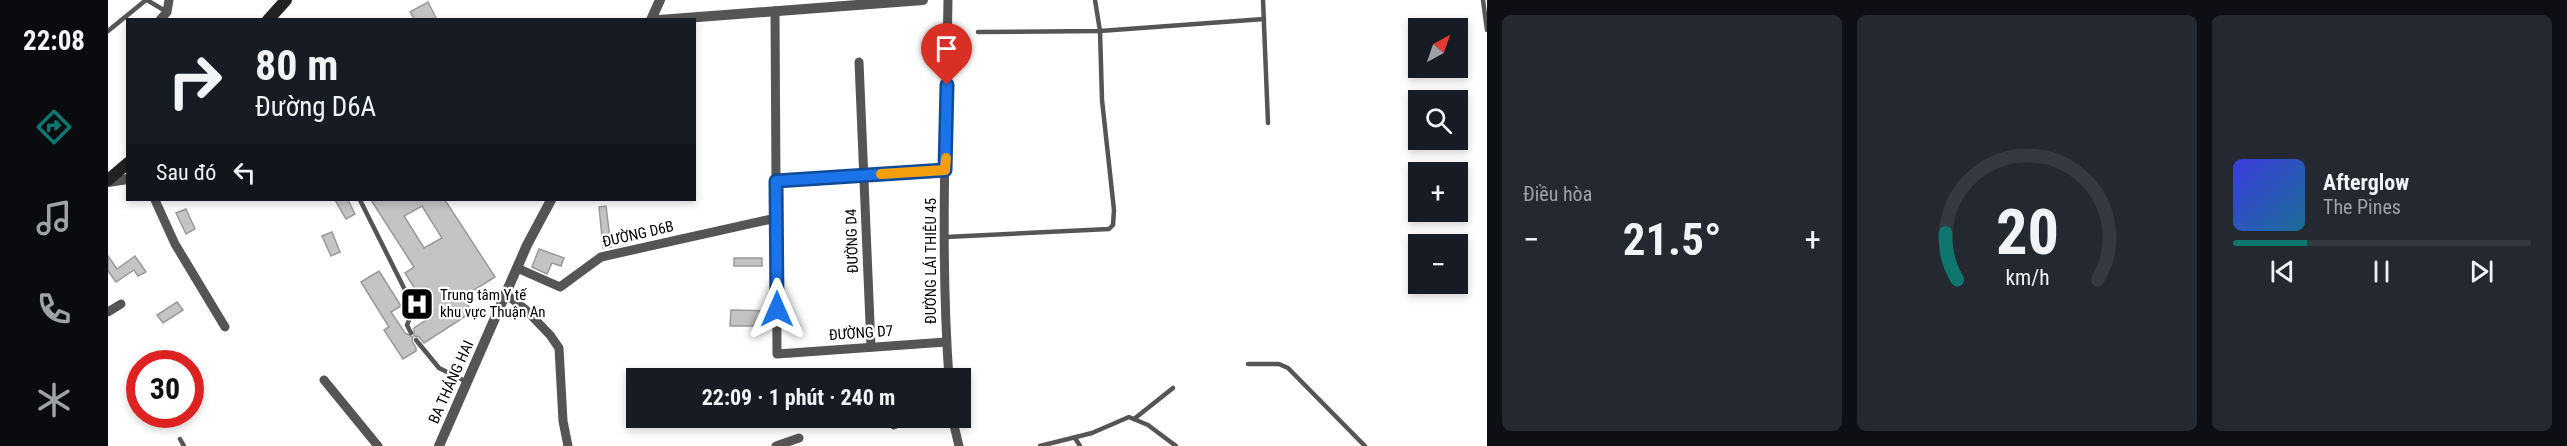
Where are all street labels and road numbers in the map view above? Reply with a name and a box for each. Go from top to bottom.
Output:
street label: ĐƯỜNG LÁI THIÊU 45 [922,198,940,324]
street label: ĐƯỜNG D4 [842,209,862,273]
street label: ĐƯỜNG D6B [601,217,675,251]
street label: ĐƯỜNG D7 [828,322,894,344]
street label: BA THÁNG HAI [425,338,477,426]

